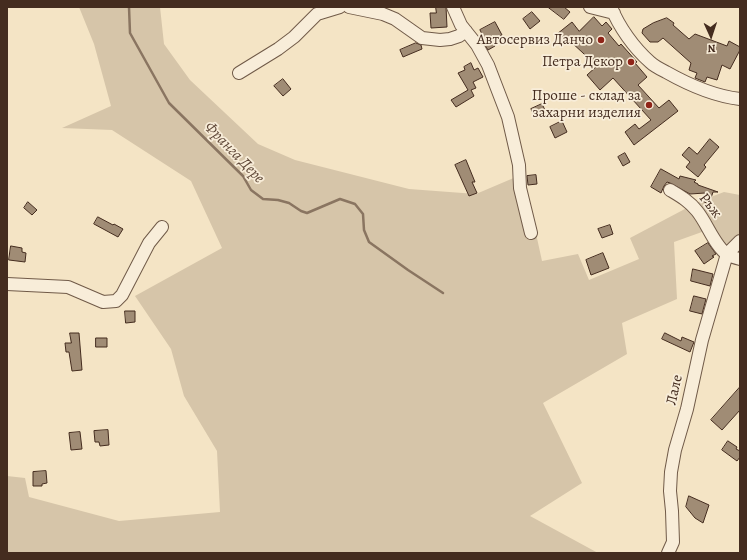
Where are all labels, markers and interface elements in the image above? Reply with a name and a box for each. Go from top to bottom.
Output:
north arrow [691,16,731,56]
place label: Автосервиз Данчо [477,31,593,49]
marker: Автосервиз Данчо [596,35,606,45]
text: N [707,41,716,56]
place label: Петра Декор [542,53,623,71]
marker: Петра Декор [626,57,636,67]
place label: Проше - склад за захарни изделия [532,87,641,122]
marker: Проше - склад за захарни изделия [644,100,654,110]
water label: Франга Дере [200,118,268,188]
street label: Ръж [695,190,725,222]
street label: Лале [663,373,687,407]

